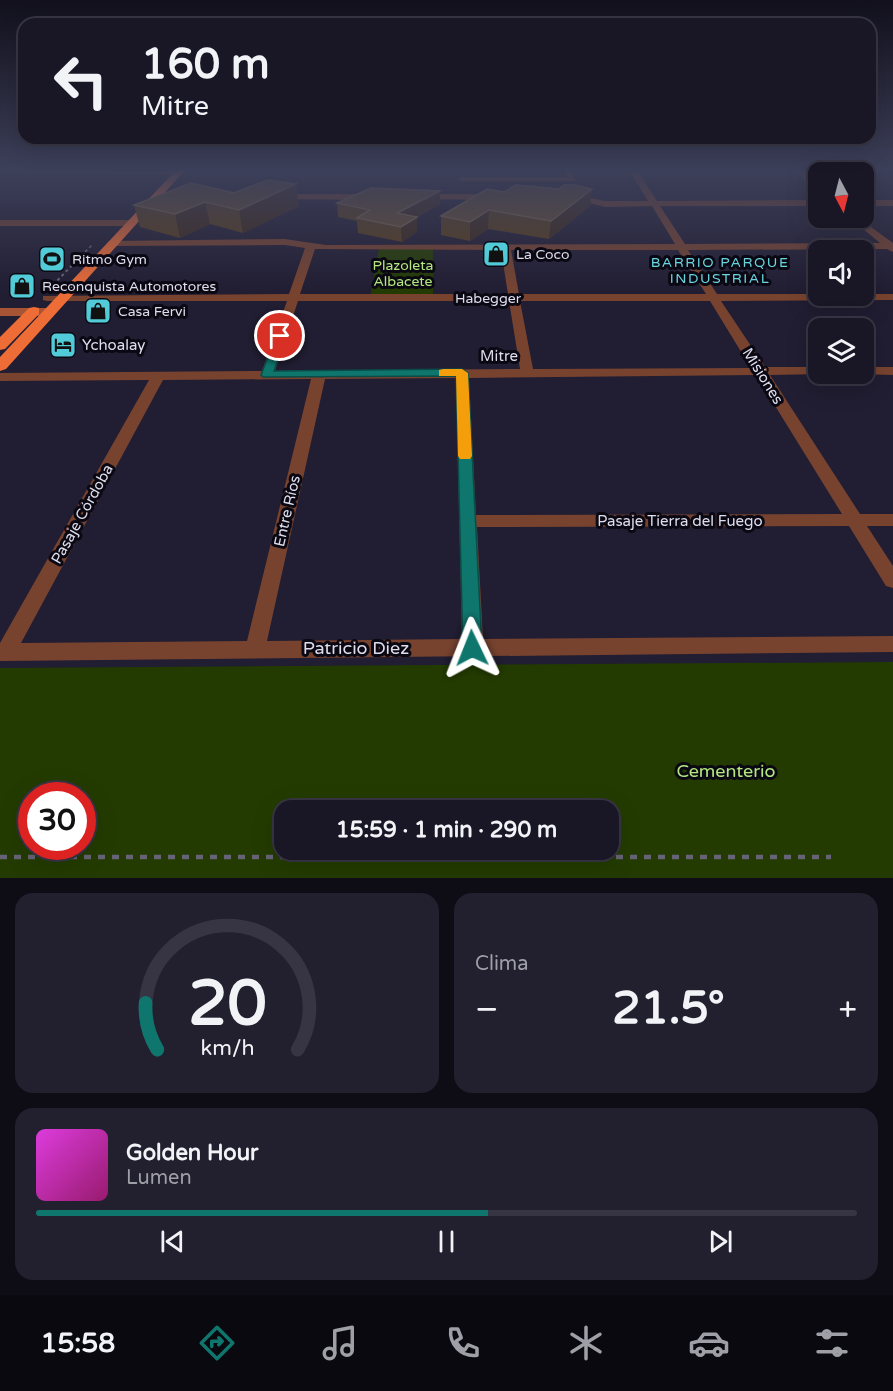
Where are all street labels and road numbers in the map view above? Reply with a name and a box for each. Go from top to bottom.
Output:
street label: Habegger [455,290,522,307]
street label: Misiones [739,345,787,407]
street label: Mitre [480,347,518,365]
street label: Pasaje Córdoba [47,461,117,567]
street label: Entre Ríos [270,474,304,548]
street label: Pasaje Tierra del Fuego [597,512,763,530]
street label: Patricio Diez [303,637,409,659]

